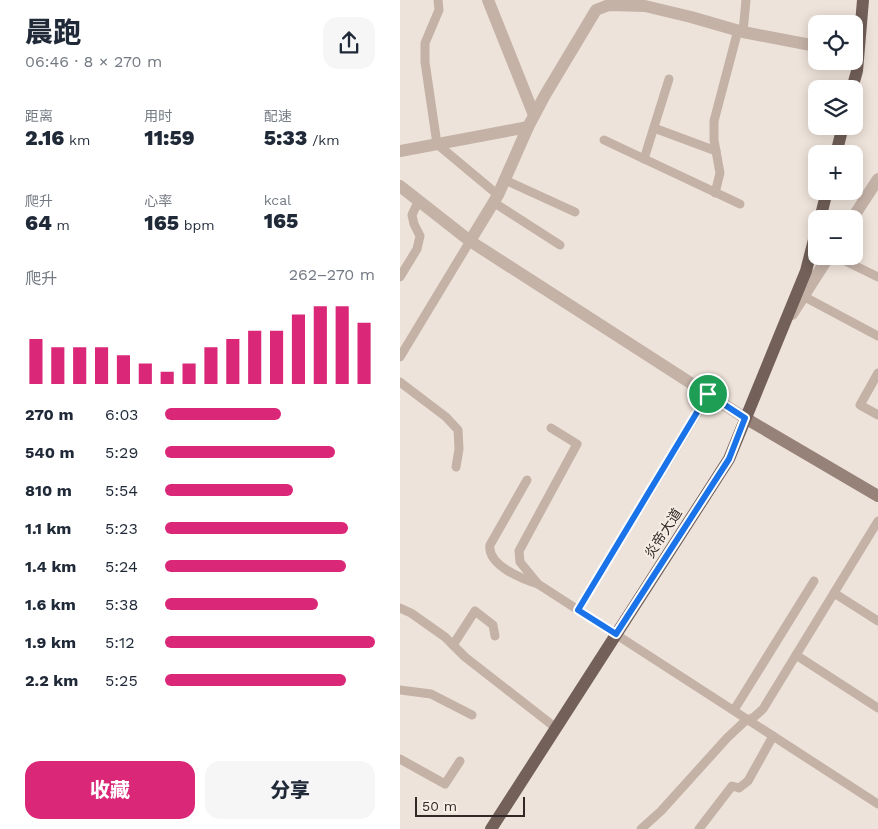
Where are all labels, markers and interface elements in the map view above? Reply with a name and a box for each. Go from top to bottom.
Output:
map controls [808,15,863,265]
button: locate [808,15,863,70]
text: 晨跑 [25,16,81,49]
button: share [323,17,375,69]
text: 06:46 · 8 × 270 m [25,52,162,71]
button: layers [808,80,863,135]
text: 距离 [25,108,53,124]
text: 用时 [144,108,172,124]
text: 配速 [264,108,292,124]
text: 2.16 [25,125,64,150]
text: 11:59 [144,125,195,150]
text: 5:33 [264,125,307,150]
text: km [64,132,90,148]
text: /km [307,132,340,148]
button: + [808,145,863,200]
text: kcal [264,192,291,208]
text: 爬升 [25,193,53,209]
text: 心率 [144,193,172,209]
text: 165 [264,208,298,233]
text: 64 [25,210,52,235]
text: 165 [144,210,179,235]
button: − [808,210,863,265]
text: m [52,217,70,233]
text: bpm [179,217,215,233]
text: 262–270 m [289,265,375,284]
text: 爬升 [25,269,57,288]
pin [687,373,729,415]
icon: arrive [694,380,722,408]
text: 270 m [25,405,74,424]
text: 6:03 [105,405,138,424]
text: 540 m [25,443,75,462]
text: 5:29 [105,443,138,462]
text: 810 m [25,481,72,500]
text: 5:54 [105,481,138,500]
street label: 炎帝大道 [641,505,685,561]
text: 1.1 km [25,519,71,538]
text: 5:23 [105,519,138,538]
text: 1.4 km [25,557,76,576]
text: 5:24 [105,557,138,576]
text: 1.6 km [25,595,76,614]
text: 5:38 [105,595,138,614]
text: 1.9 km [25,633,76,652]
text: 5:12 [105,633,135,652]
text: 2.2 km [25,671,78,690]
text: 5:25 [105,671,138,690]
button: 收藏 [25,761,195,819]
button: 分享 [205,761,375,819]
scale bar [415,794,525,817]
text: 50 m [422,798,457,814]

